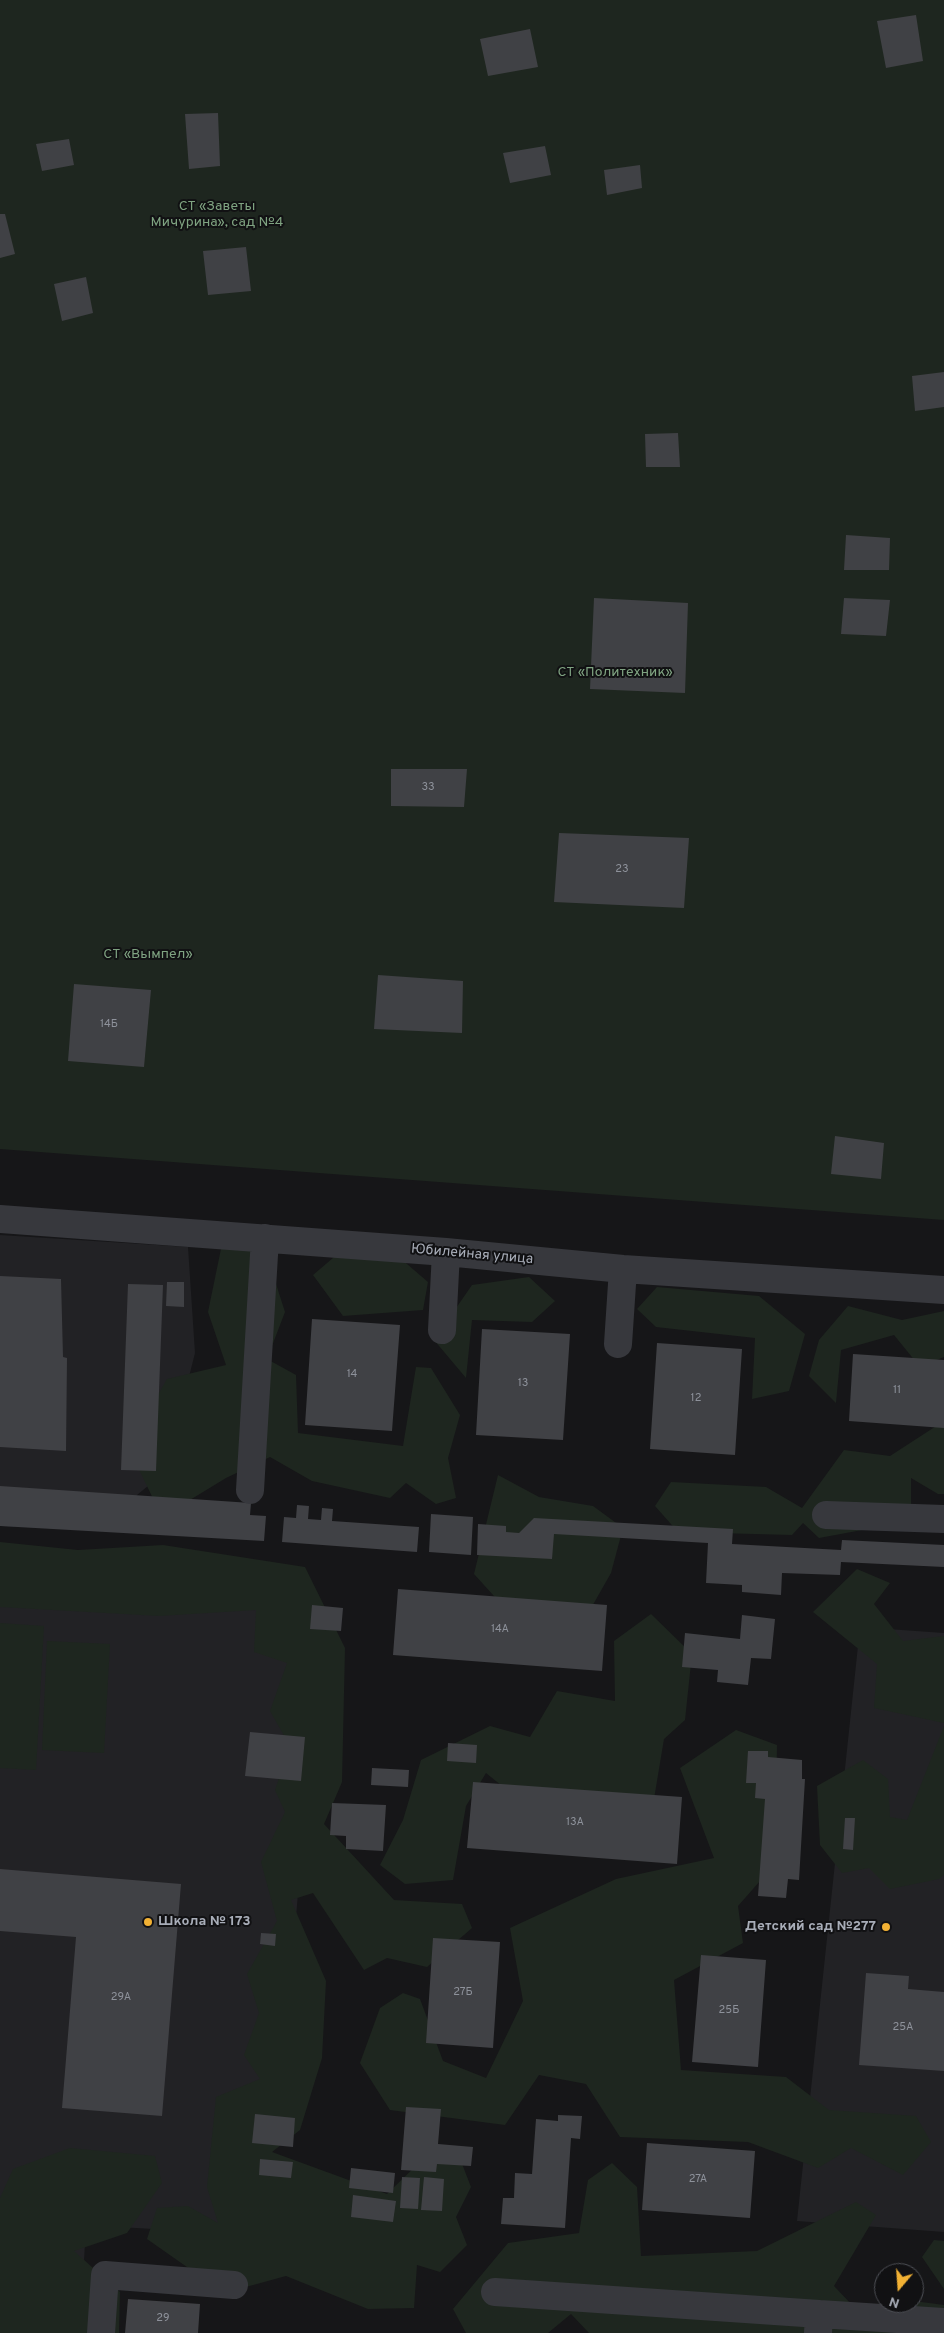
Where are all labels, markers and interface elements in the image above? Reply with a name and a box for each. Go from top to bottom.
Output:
park label: СТ «Заветы Мичурина», сад №4 [151,199,283,232]
park label: СТ «Политехник» [557,665,673,681]
house number: 33 [421,781,435,795]
house number: 23 [615,863,629,877]
park label: СТ «Вымпел» [103,947,193,963]
house number: 14Б [100,1018,118,1032]
street label: Юбилейная улица [410,1241,534,1269]
house number: 14 [347,1368,357,1382]
house number: 13 [518,1377,528,1391]
house number: 11 [893,1384,901,1398]
house number: 12 [691,1392,701,1406]
house number: 14А [491,1623,509,1637]
house number: 13А [566,1816,584,1830]
place label: Школа № 173 [158,1914,251,1930]
marker: Школа № 173 [142,1916,154,1928]
place label: Детский сад №277 [745,1919,876,1935]
marker: Детский сад №277 [880,1921,892,1933]
house number: 27Б [453,1986,473,2000]
house number: 29А [111,1991,131,2005]
house number: 25Б [719,2004,739,2018]
house number: 25А [893,2021,913,2035]
house number: 27А [689,2173,707,2187]
north arrow [874,2263,924,2313]
text: N [887,2292,902,2311]
house number: 29 [156,2312,170,2326]

